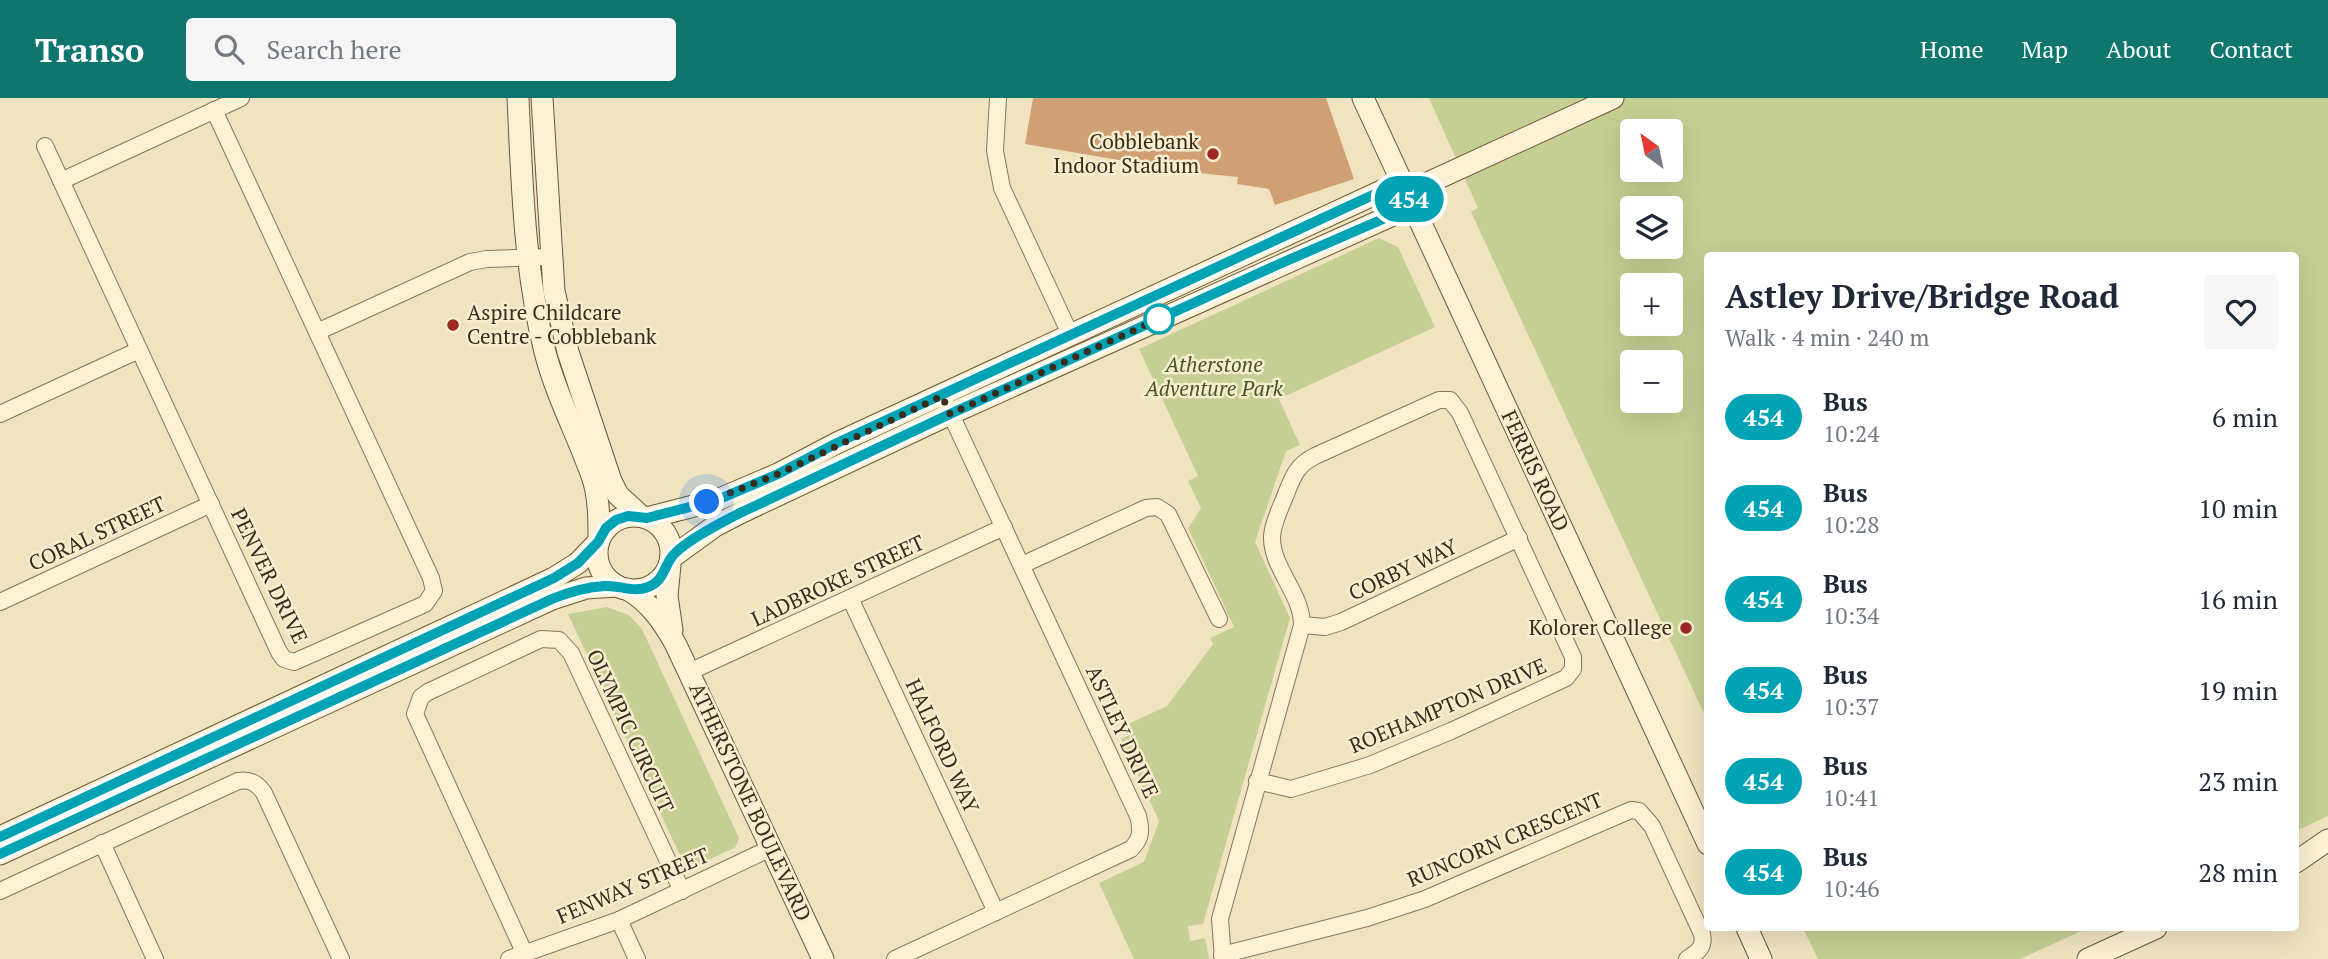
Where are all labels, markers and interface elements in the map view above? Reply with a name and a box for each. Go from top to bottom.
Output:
search box [186,18,676,81]
text: Transo [35,28,144,71]
icon: search [210,30,248,68]
text: Search here [266,32,402,66]
text: Home [1920,33,1984,65]
text: Map [2022,33,2068,65]
text: About [2106,33,2172,65]
text: Contact [2210,33,2293,65]
north arrow [1620,119,1684,182]
map controls [1620,119,1683,413]
place label: Cobblebank Indoor Stadium [1053,127,1199,179]
marker: Cobblebank Indoor Stadium [1205,146,1221,162]
line badge: 454 [1369,176,1449,222]
text: 454 [1389,183,1429,215]
button: layers [1620,196,1683,259]
button: + [1620,273,1683,336]
text: Astley Drive/Bridge Road [1725,274,2119,317]
button: heart [2204,275,2278,349]
place label: Aspire Childcare Centre - Cobblebank [467,298,657,350]
unlabelled marker [1144,304,1174,334]
marker: Aspire Childcare Centre - Cobblebank [445,317,461,333]
text: Walk · 4 min · 240 m [1725,322,1929,353]
park label: Atherstone Adventure Park [1143,350,1284,402]
button: − [1620,350,1683,413]
text: Bus [1823,384,1868,418]
text: 6 min [2212,400,2278,434]
text: 454 [1743,401,1784,433]
street label: FERRIS ROAD [1496,406,1576,536]
text: 10:24 [1823,418,1880,449]
text: Bus [1823,475,1868,509]
your location [689,484,724,519]
street label: CORAL STREET [24,489,170,577]
text: 10 min [2198,491,2278,525]
text: 454 [1743,492,1784,524]
street label: PENVER DRIVE [225,503,315,648]
text: 10:28 [1823,509,1880,540]
street label: LADBROKE STREET [747,528,929,632]
street label: CORBY WAY [1344,531,1462,607]
text: Bus [1823,566,1868,600]
text: 16 min [2198,582,2278,616]
text: 454 [1743,583,1784,615]
text: 10:34 [1823,600,1880,631]
place label: Kolorer College [1529,613,1672,641]
marker: Kolorer College [1678,620,1694,636]
street label: OLYMPIC CIRCUIT [581,644,681,817]
street label: ROEHAMPTON DRIVE [1345,651,1550,759]
text: Bus [1823,657,1868,691]
street label: ASTLEY DRIVE [1080,661,1166,802]
text: 19 min [2198,673,2278,707]
street label: HALFORD WAY [900,674,986,818]
text: 454 [1743,674,1784,706]
street label: ATHERSTONE BOULEVARD [683,678,818,925]
text: 10:37 [1823,691,1880,722]
text: Bus [1823,748,1868,782]
text: 23 min [2198,764,2278,798]
text: 454 [1743,765,1784,797]
text: 10:41 [1823,782,1880,813]
street label: RUNCORN CRESCENT [1403,785,1607,893]
text: Bus [1823,839,1868,873]
street label: FENWAY STREET [552,840,713,930]
text: 28 min [2198,855,2278,889]
text: 454 [1743,856,1784,888]
text: 10:46 [1823,873,1880,904]

